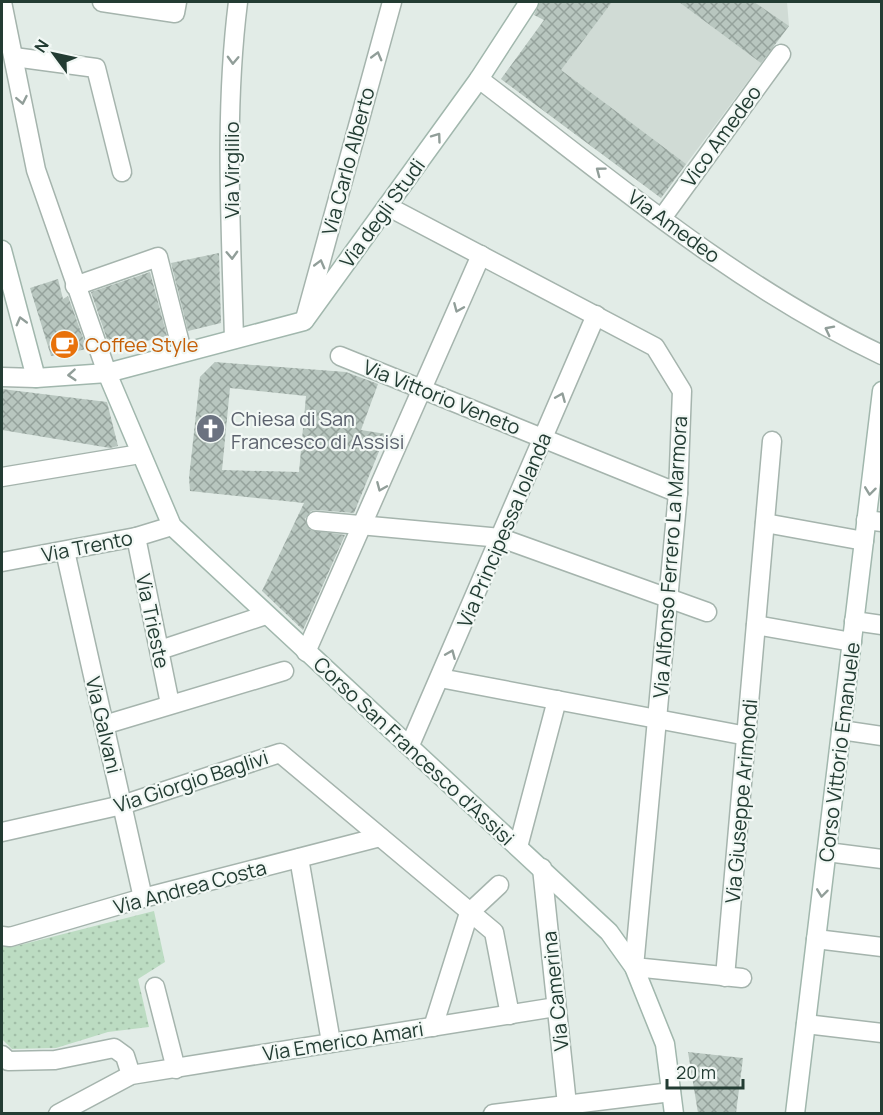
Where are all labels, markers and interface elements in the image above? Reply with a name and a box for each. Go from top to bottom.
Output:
north arrow [24,24,84,84]
text: N [29,35,54,57]
one-way arrow [370,51,382,62]
one-way arrow [227,55,240,64]
street label: Vico Amedeo [675,80,767,192]
street label: Via Carlo Alberto [315,84,381,238]
one-way arrow [15,95,28,105]
street label: Via Virglilio [218,121,245,218]
one-way arrow [430,133,441,144]
street label: Via degli Studi [333,153,431,273]
one-way arrow [596,167,607,178]
street label: Via Amedeo [622,183,726,269]
one-way arrow [225,250,238,259]
one-way arrow [313,259,325,270]
one-way arrow [453,302,465,313]
one-way arrow [16,317,28,327]
one-way arrow [825,326,835,337]
cafe icon: Coffee Style [48,328,80,360]
place label: Coffee Style [85,331,198,358]
street label: Via Vittorio Veneto [359,353,525,441]
one-way arrow [67,369,76,382]
one-way arrow [554,393,566,404]
place label: Chiesa di San Francesco di Assisi [231,405,404,455]
church icon: Chiesa di San Francesco di Assisi [194,413,226,445]
street label: Via Alfonso Ferrero La Marmora [647,415,693,699]
street label: Via Principessa Iolanda [451,428,557,632]
one-way arrow [376,481,388,492]
one-way arrow [864,486,877,495]
street label: Via Trento [39,524,135,568]
street label: Via Trieste [130,571,176,671]
street label: Corso Vittorio Emanuele [812,641,866,863]
one-way arrow [444,649,456,660]
street label: Corso San Francesco d'Assisi [308,651,520,851]
street label: Via Galvani [80,674,128,776]
street label: Via Giuseppe Arimondi [719,698,763,904]
street label: Via Giorgio Baglivi [110,743,272,819]
street label: Via Andrea Costa [111,854,269,920]
one-way arrow [816,888,829,898]
street label: Via Camerina [535,930,575,1052]
street label: Via Emerico Amari [261,1015,425,1067]
scale bar [667,1052,744,1090]
text: 20 m [676,1060,716,1084]

